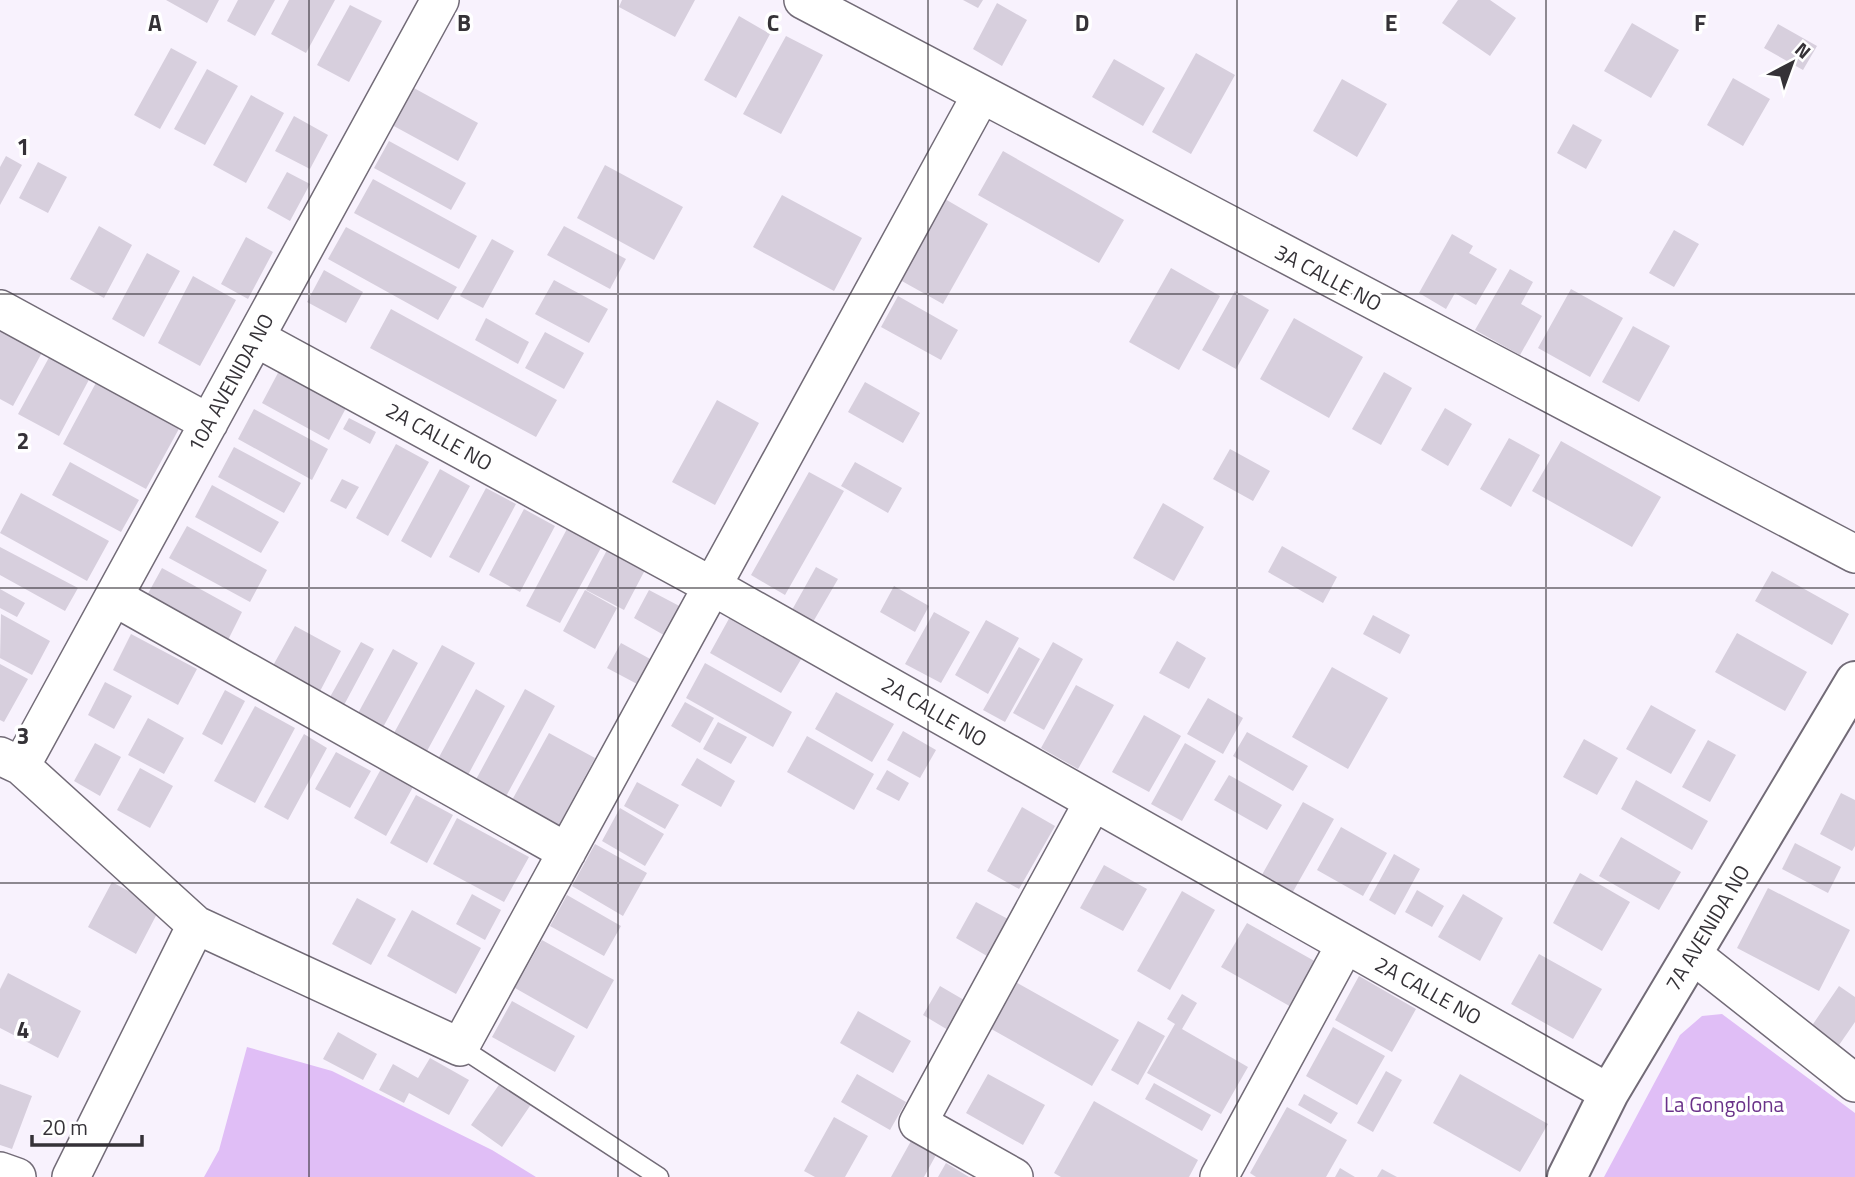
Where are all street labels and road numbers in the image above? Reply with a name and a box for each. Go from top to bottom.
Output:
street label: 3A CALLE NO [1269,235,1388,319]
street label: 10A AVENIDA NO [179,307,282,458]
street label: 2A CALLE NO [380,394,499,479]
street label: 2A CALLE NO [876,668,993,754]
street label: 7A AVENIDA NO [1657,858,1758,997]
street label: 2A CALLE NO [1369,948,1488,1033]

